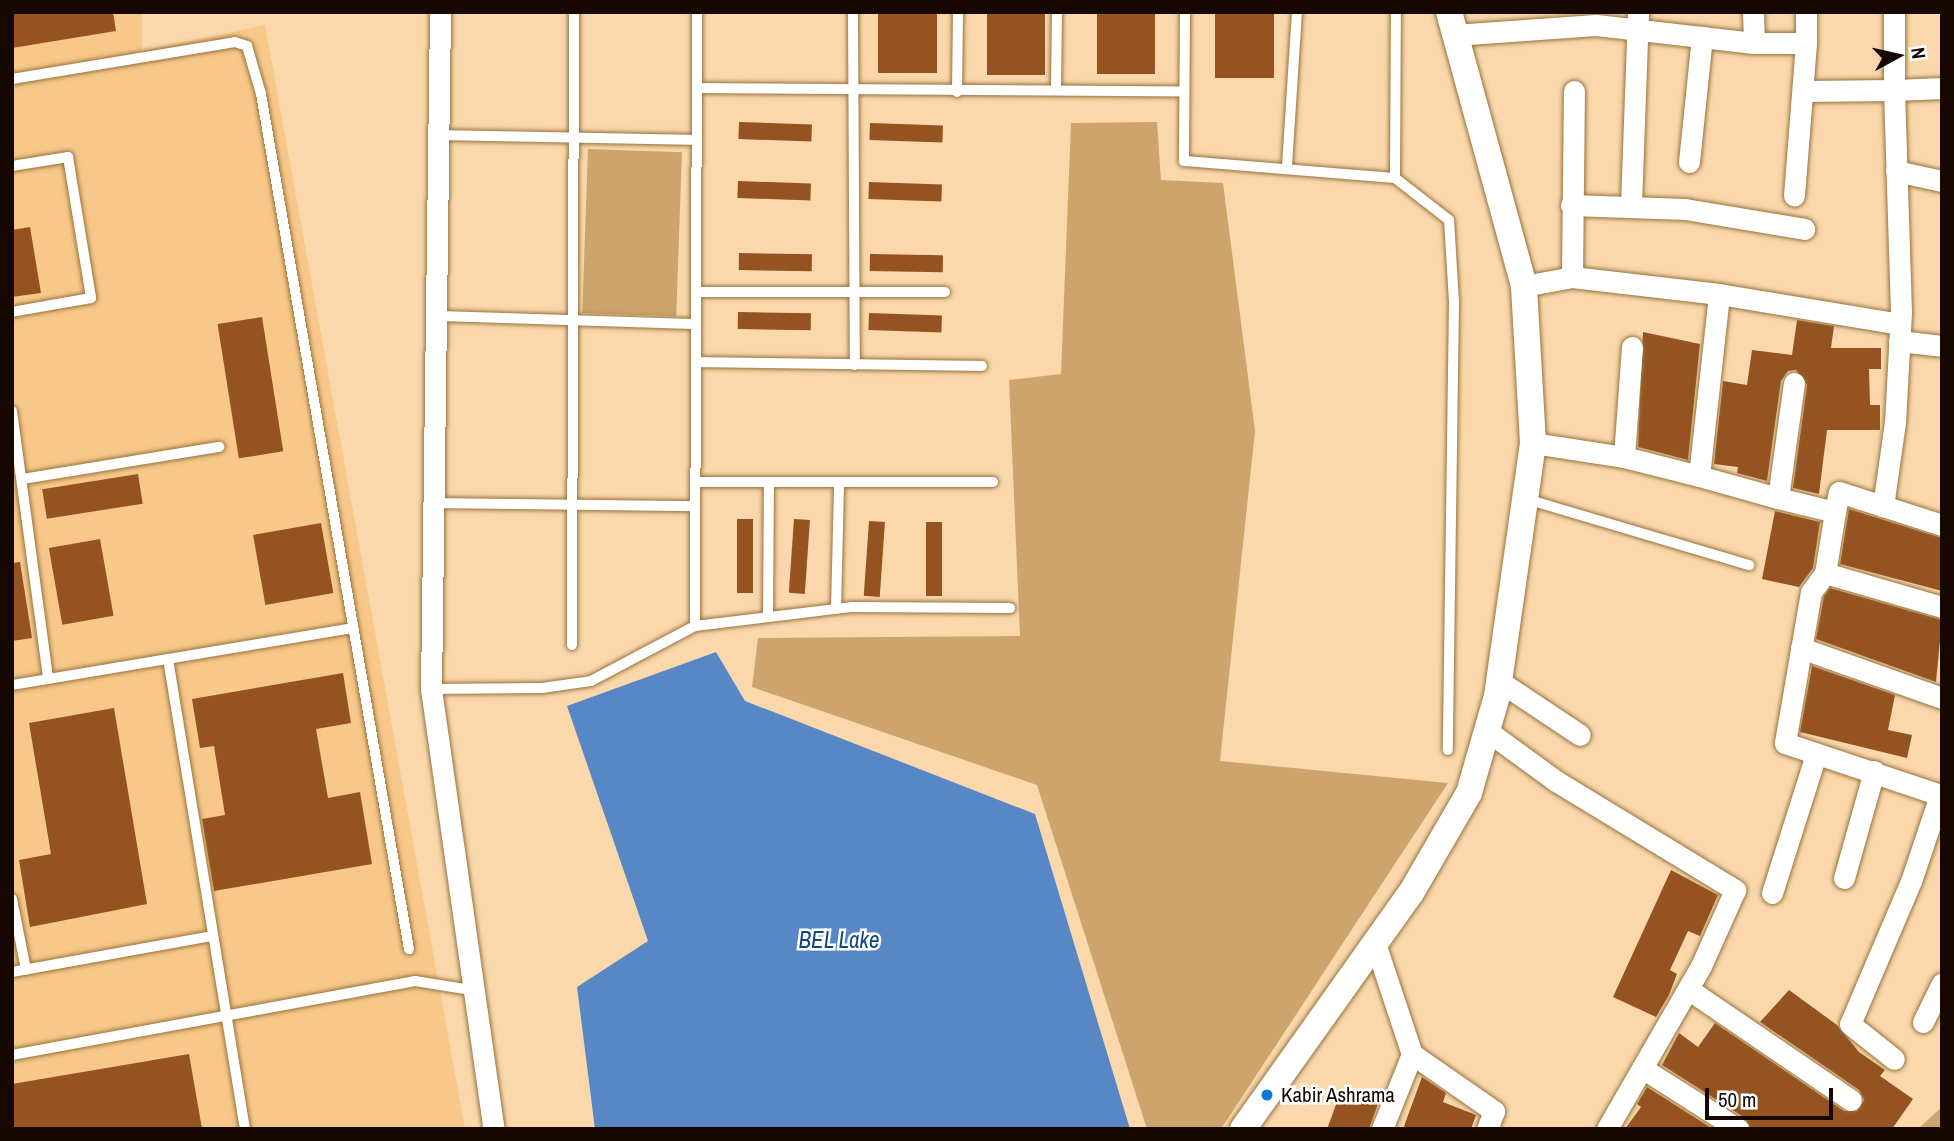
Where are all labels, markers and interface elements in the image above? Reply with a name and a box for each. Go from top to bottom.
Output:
north arrow [1863,21,1933,91]
text: N [1905,46,1932,60]
water label: BEL Lake [798,926,880,954]
scale bar [1709,1074,1837,1118]
place label: Kabir Ashrama [1281,1082,1396,1108]
text: 50 m [1718,1085,1756,1114]
marker: Kabir Ashrama [1259,1087,1275,1103]

